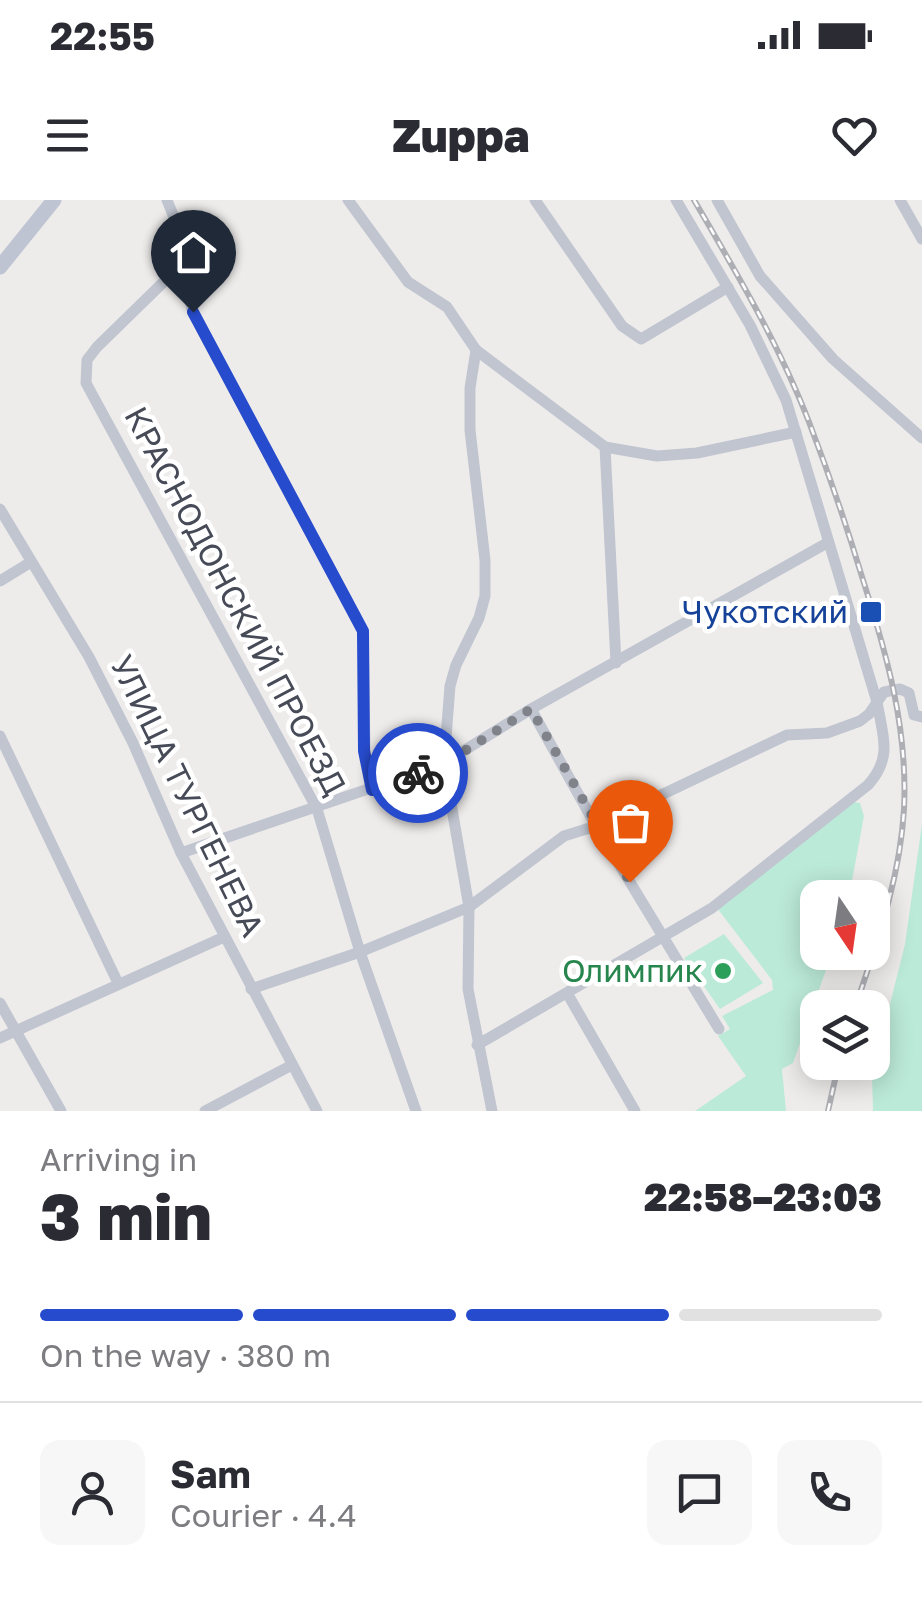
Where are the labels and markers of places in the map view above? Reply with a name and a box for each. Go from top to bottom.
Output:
pin [151,210,236,313]
place label: Чукотский [682,592,848,630]
marker: Чукотский [858,599,884,625]
pin [588,780,673,883]
place label: Олимпик [562,951,703,989]
marker: Олимпик [712,960,734,982]

